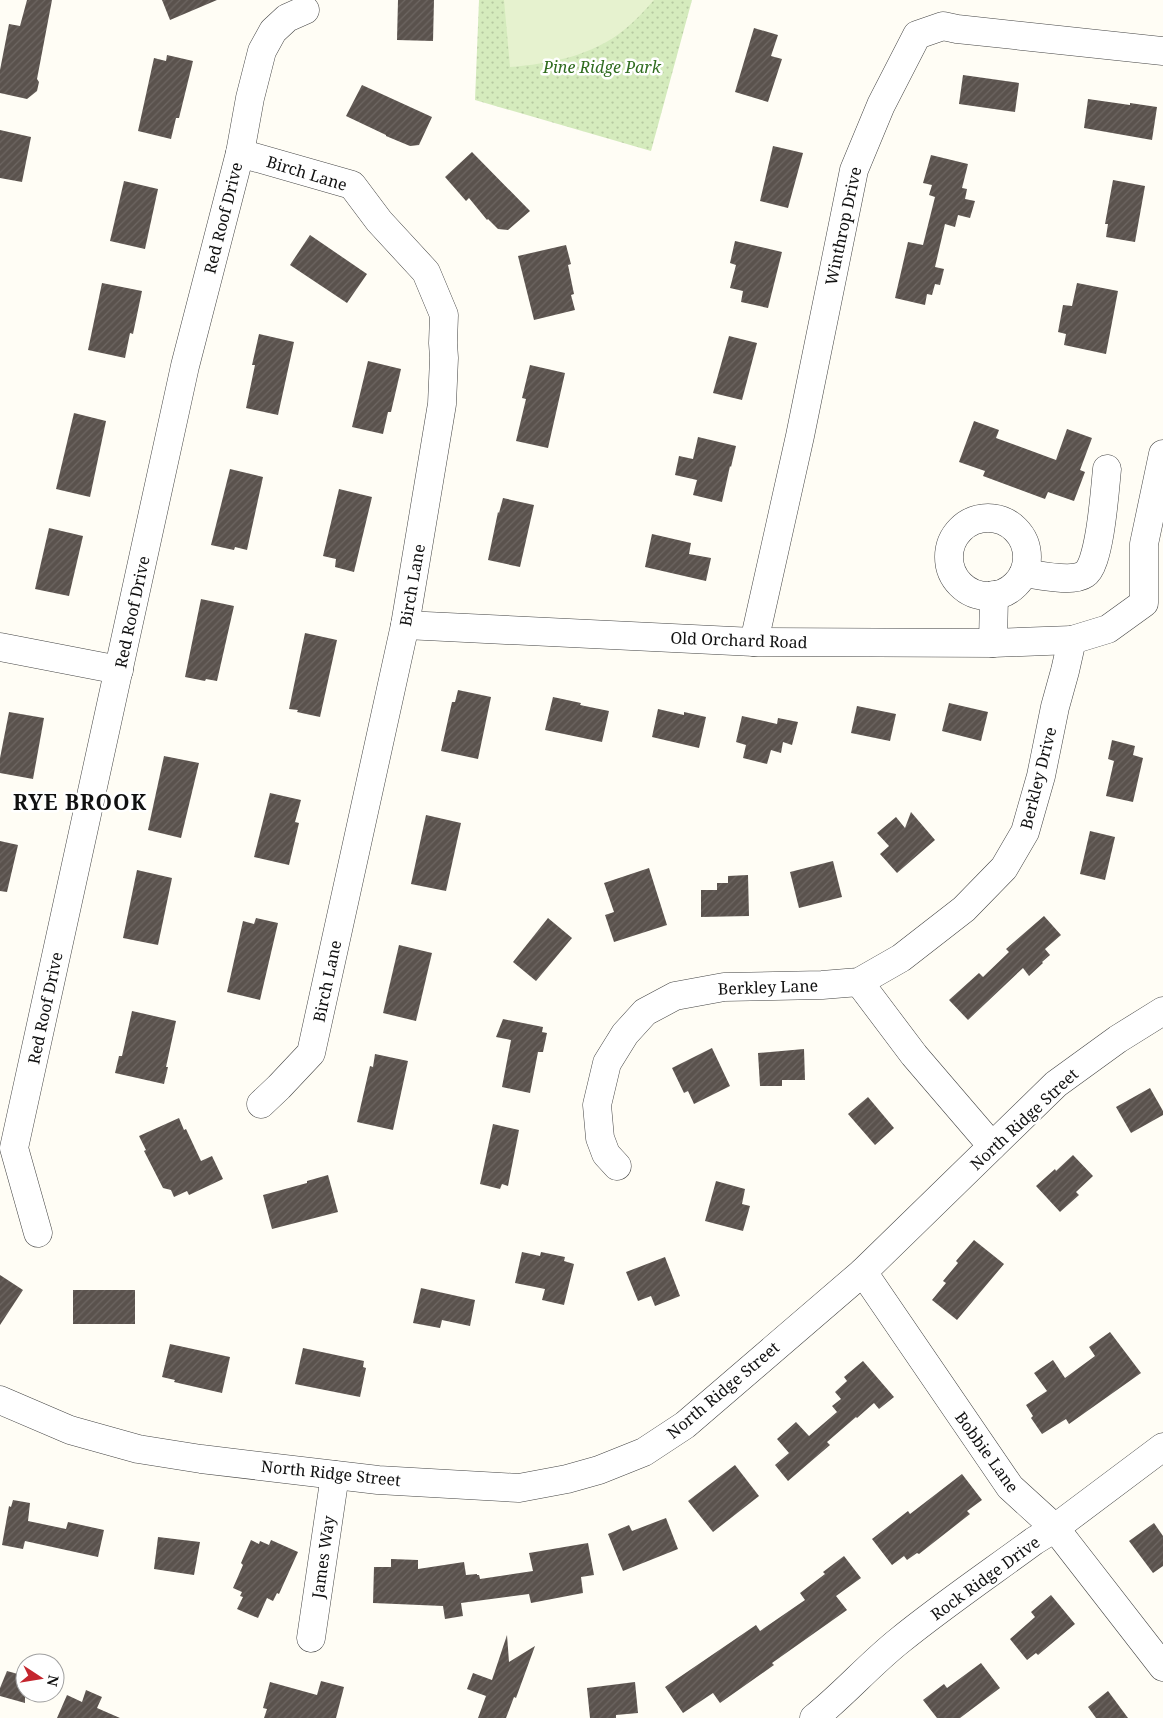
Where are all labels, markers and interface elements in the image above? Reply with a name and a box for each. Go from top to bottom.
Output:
park label: Pine Ridge Park [542,56,662,78]
street label: Birch Lane [264,150,350,196]
street label: Red Roof Drive [199,160,247,276]
street label: Winthrop Drive [820,165,866,287]
street label: Birch Lane [394,542,430,628]
street label: Red Roof Drive [109,554,155,670]
street label: Old Orchard Road [670,627,808,653]
street label: Berkley Drive [1015,725,1061,831]
district label: RYE BROOK [13,788,147,816]
street label: Birch Lane [308,938,346,1024]
street label: Red Roof Drive [22,950,68,1066]
street label: Berkley Lane [717,974,819,1000]
street label: North Ridge Street [965,1063,1083,1175]
street label: North Ridge Street [662,1336,784,1444]
street label: Bobbie Lane [950,1407,1024,1497]
street label: North Ridge Street [260,1455,402,1491]
street label: James Way [306,1513,340,1601]
street label: Rock Ridge Drive [926,1531,1044,1625]
north arrow [15,1653,65,1703]
text: N [43,1673,64,1688]

